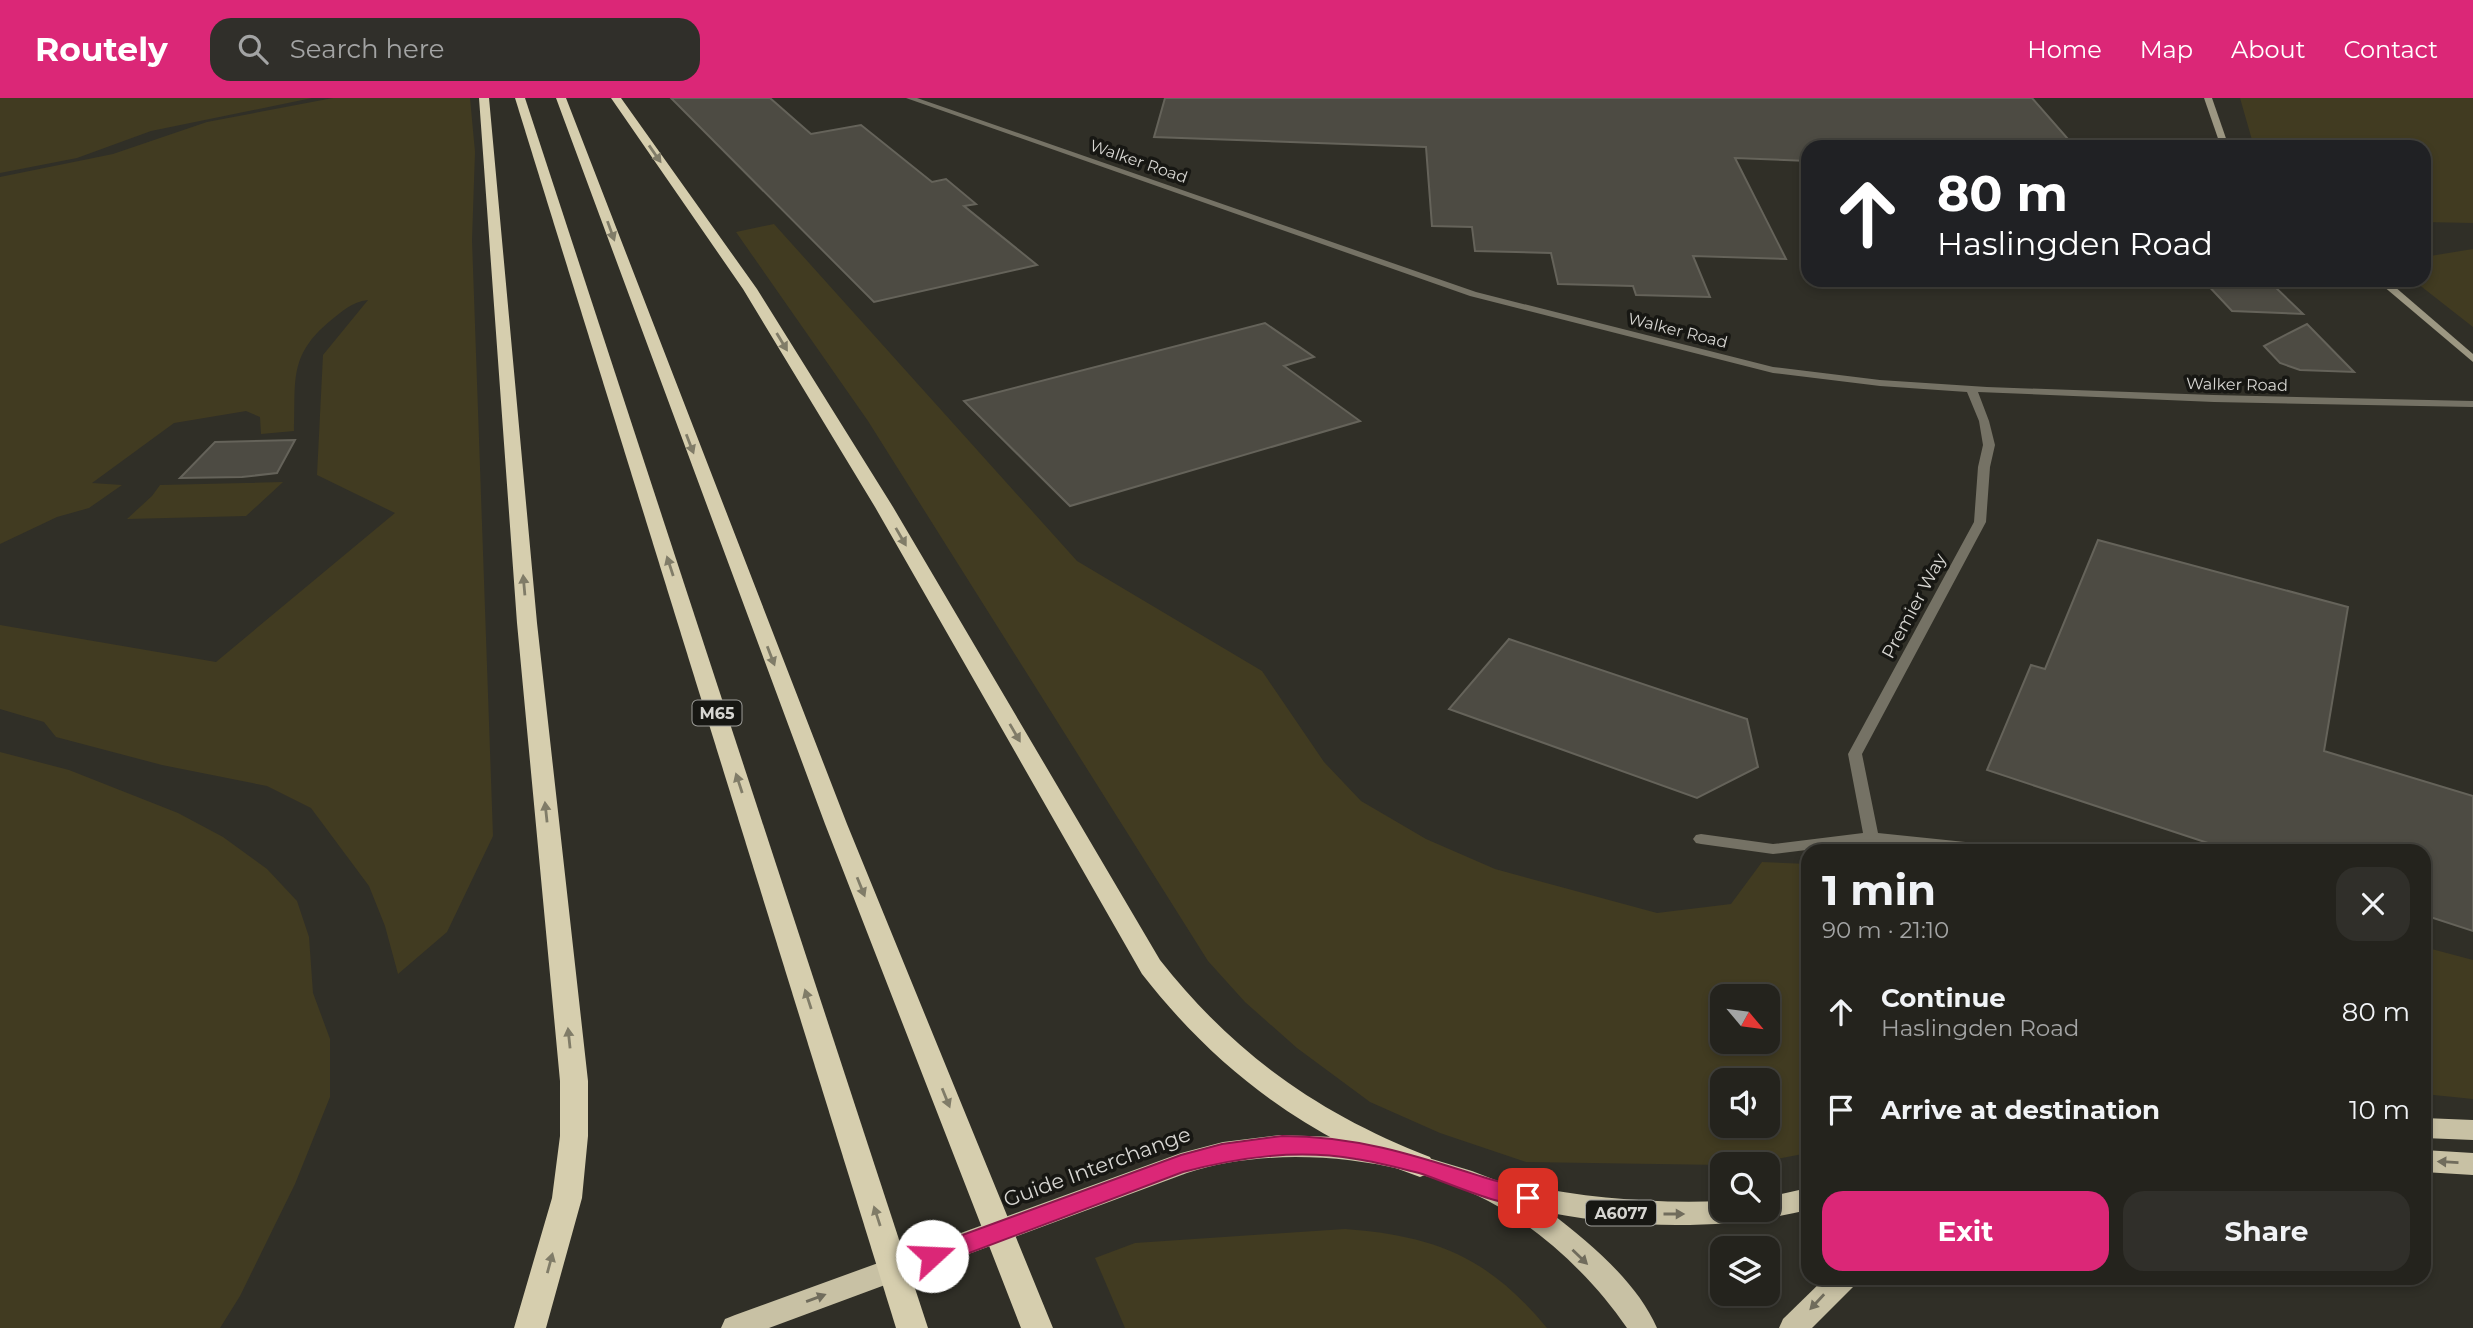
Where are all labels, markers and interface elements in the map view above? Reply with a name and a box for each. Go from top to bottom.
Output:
search box [210,18,700,81]
text: Routely [35,29,168,69]
icon: search [234,30,272,68]
text: Search here [290,33,445,65]
text: Home [2027,35,2102,64]
text: Map [2140,35,2193,64]
text: About [2231,35,2305,64]
text: Contact [2343,35,2438,64]
street label: Walker Road [1088,136,1190,187]
one-way arrow [648,145,662,163]
text: 80 m [1937,164,2068,223]
icon: ahead [1822,168,1913,259]
one-way arrow [606,220,617,241]
text: Haslingden Road [1937,224,2213,263]
street label: Walker Road [1626,309,1730,352]
one-way arrow [776,333,789,352]
street label: Walker Road [2186,374,2288,395]
one-way arrow [684,433,695,454]
one-way arrow [894,527,907,546]
street label: Premier Way [1877,549,1951,662]
one-way arrow [665,555,675,576]
one-way arrow [518,574,529,596]
one-way arrow [766,646,777,667]
road number: M65 [692,700,742,726]
one-way arrow [1009,724,1021,743]
one-way arrow [733,772,744,793]
one-way arrow [540,800,551,822]
text: 1 min [1822,864,1936,916]
button: close [2336,867,2410,941]
one-way arrow [856,877,867,898]
text: 90 m · 21:10 [1822,916,1949,944]
text: Continue [1881,982,2006,1014]
north arrow [1710,984,1780,1054]
map controls [1710,984,1780,1306]
one-way arrow [802,989,813,1010]
icon: ahead [1822,993,1860,1031]
text: 80 m [2342,996,2410,1028]
text: Haslingden Road [1881,1014,2079,1042]
one-way arrow [564,1027,575,1049]
button: sound [1710,1068,1780,1138]
one-way arrow [941,1088,952,1109]
icon: arrive [1822,1091,1860,1129]
text: Arrive at destination [1881,1094,2160,1126]
text: 10 m [2349,1094,2410,1126]
street label: Guide Interchange [1000,1121,1194,1212]
button: search [1710,1152,1780,1222]
one-way arrow [2437,1157,2459,1168]
pin [1498,1168,1558,1228]
icon: arrive [1509,1179,1547,1217]
button: Exit [1822,1191,2109,1271]
button: Share [2123,1191,2410,1271]
road number: A6077 [1586,1200,1656,1226]
one-way arrow [871,1206,882,1227]
one-way arrow [1664,1208,1686,1220]
position arrow [895,1219,969,1293]
button: layers [1710,1236,1780,1306]
one-way arrow [1572,1248,1589,1265]
one-way arrow [545,1252,556,1274]
one-way arrow [805,1293,826,1304]
one-way arrow [1809,1293,1825,1310]

